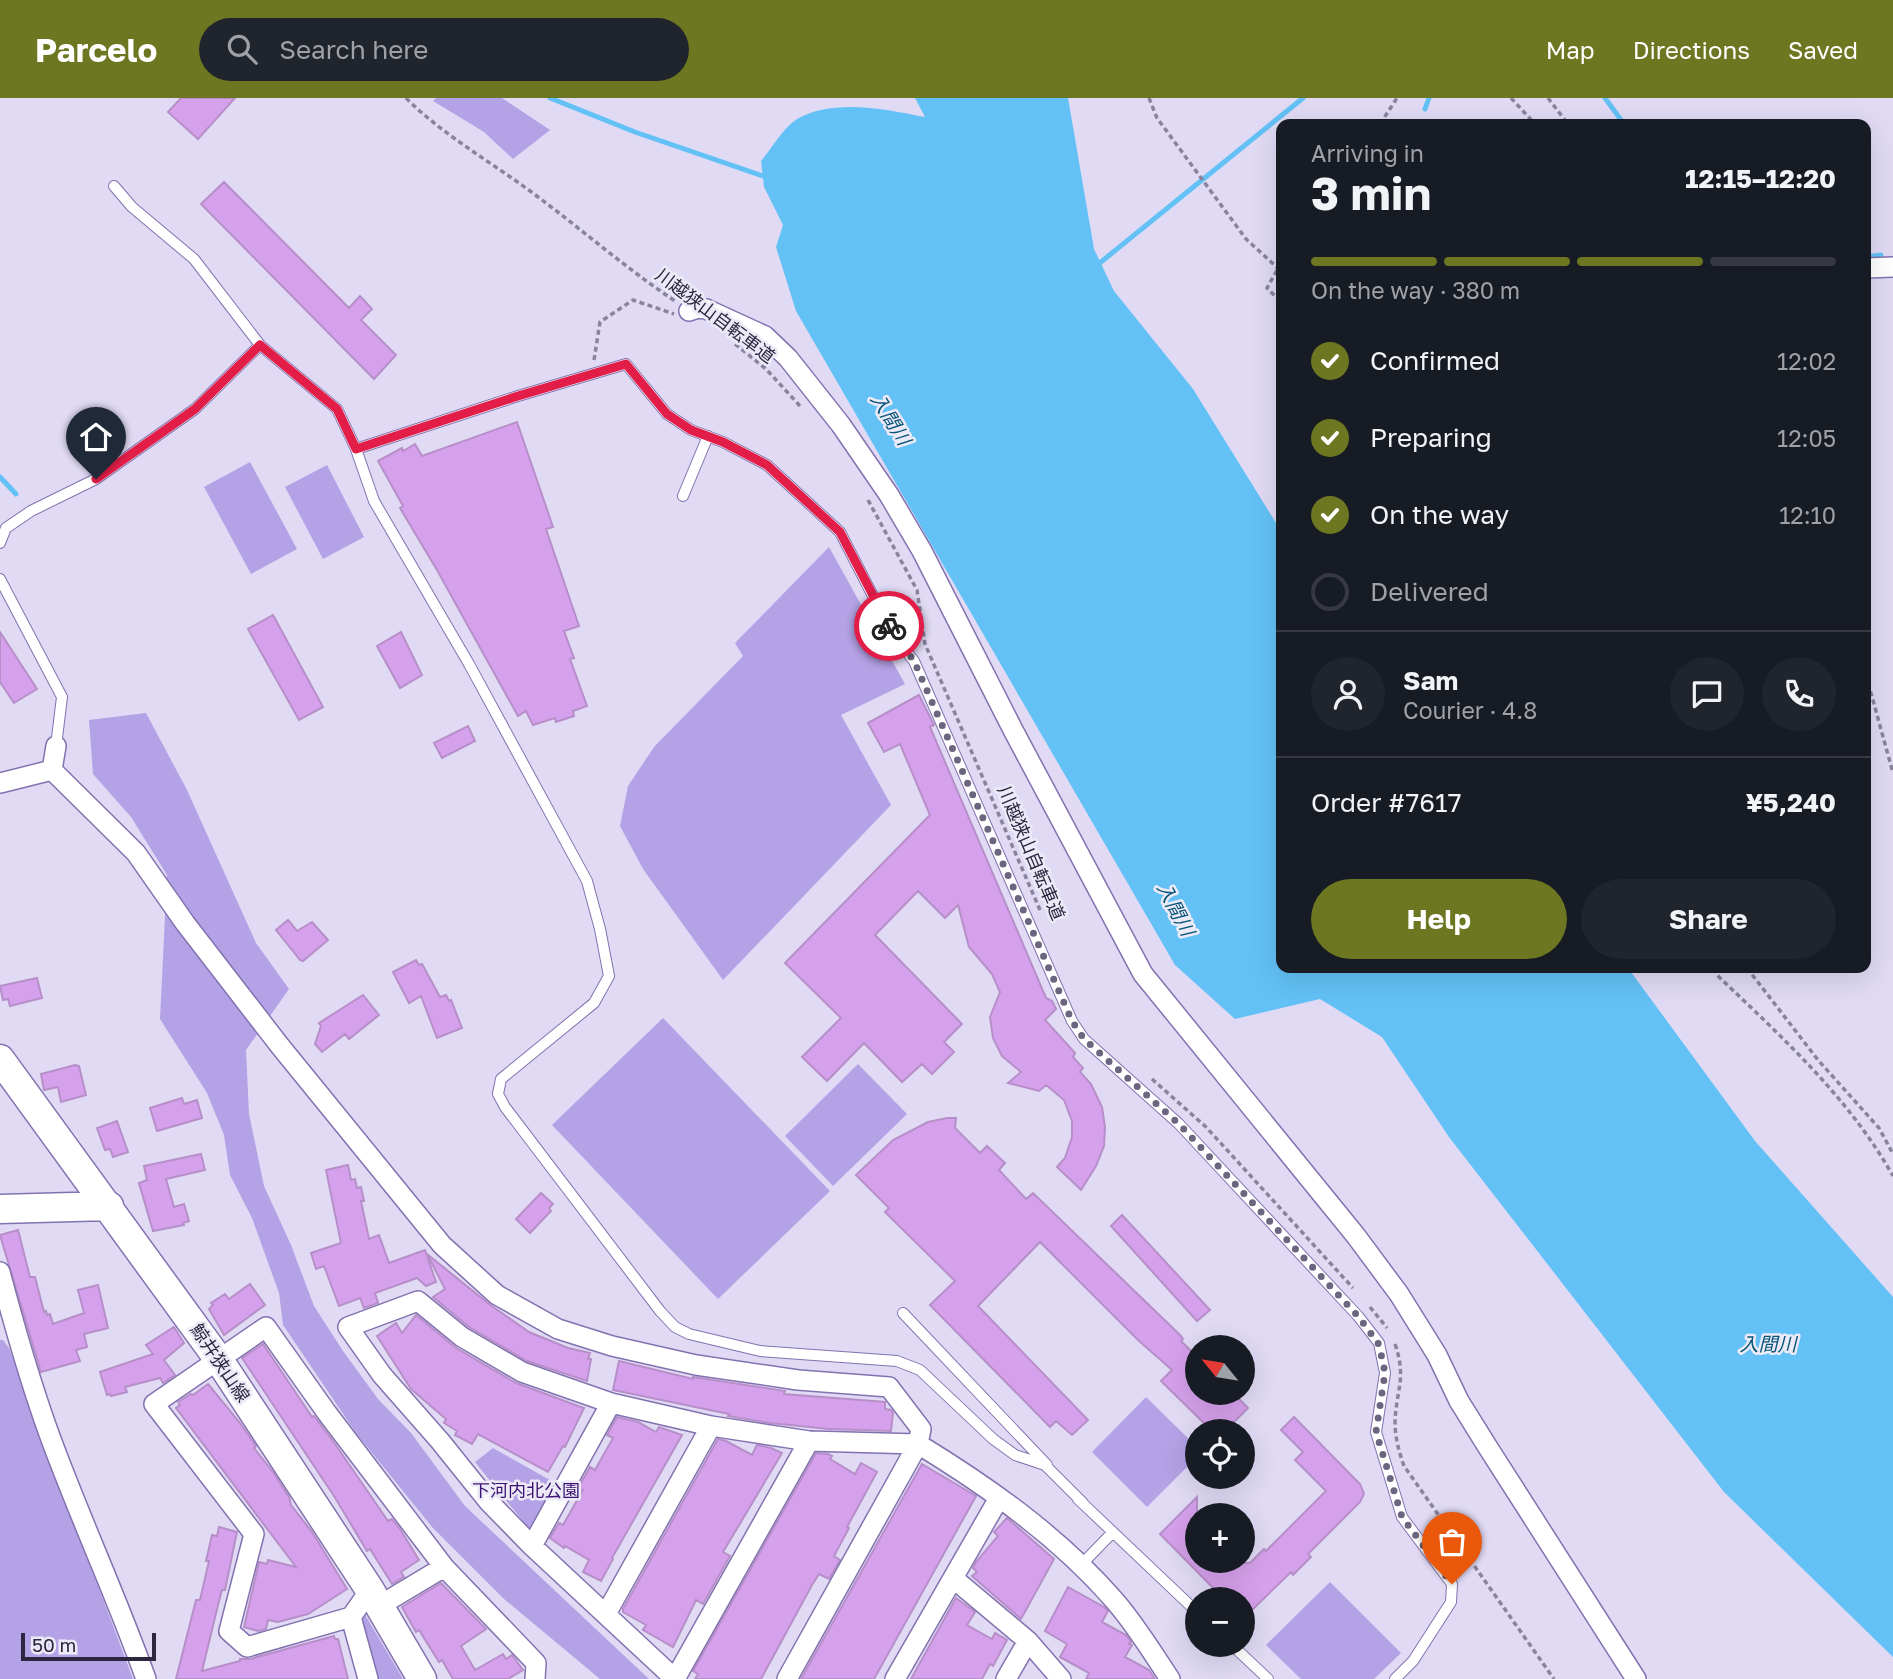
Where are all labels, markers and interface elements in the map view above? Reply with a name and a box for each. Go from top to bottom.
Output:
search box [199,18,689,81]
text: Parcelo [35,30,157,69]
icon: search [223,30,261,68]
text: Search here [279,34,428,65]
text: Map [1546,35,1595,64]
text: Directions [1633,35,1750,64]
text: Saved [1788,35,1858,64]
text: Arriving in [1311,139,1424,167]
text: 12:15–12:20 [1685,163,1836,194]
text: 3 min [1311,165,1431,220]
street label: 川越狭山自転車道 [651,263,780,367]
text: On the way · 380 m [1311,276,1520,304]
icon: check [1311,342,1349,380]
text: Confirmed [1370,345,1500,376]
text: 12:02 [1777,347,1836,375]
water label: 入間川 [867,388,917,451]
pin [66,407,126,479]
icon: home [77,418,115,456]
icon: check [1311,419,1349,457]
text: Preparing [1370,422,1492,453]
text: 12:05 [1777,424,1836,452]
icon: check [1311,496,1349,534]
text: On the way [1370,499,1509,530]
text: 12:10 [1779,501,1836,529]
text: Delivered [1370,576,1489,607]
courier [854,591,924,661]
icon: bike [870,607,908,645]
button: person [1311,657,1385,731]
button: chat [1670,657,1744,731]
button: phone [1762,657,1836,731]
text: Sam [1403,665,1458,696]
text: Courier · 4.8 [1403,696,1537,724]
street label: 川越狭山自転車道 [994,782,1070,923]
text: Order #7617 [1311,787,1461,818]
text: ¥5,240 [1746,787,1836,818]
water label: 入間川 [1153,878,1201,941]
button: Help [1311,879,1567,959]
button: Share [1581,879,1836,959]
street label: 鯨井狭山線 [187,1319,255,1406]
water label: 入間川 [1739,1332,1798,1355]
north arrow [1185,1335,1255,1405]
map controls [1185,1335,1255,1657]
button: locate [1185,1419,1255,1489]
park label: 下河内北公園 [472,1479,580,1501]
button: + [1185,1503,1255,1573]
pin [1422,1512,1482,1584]
icon: bag [1433,1523,1471,1561]
button: − [1185,1587,1255,1657]
scale bar [21,1630,156,1662]
text: 50 m [32,1633,76,1656]

